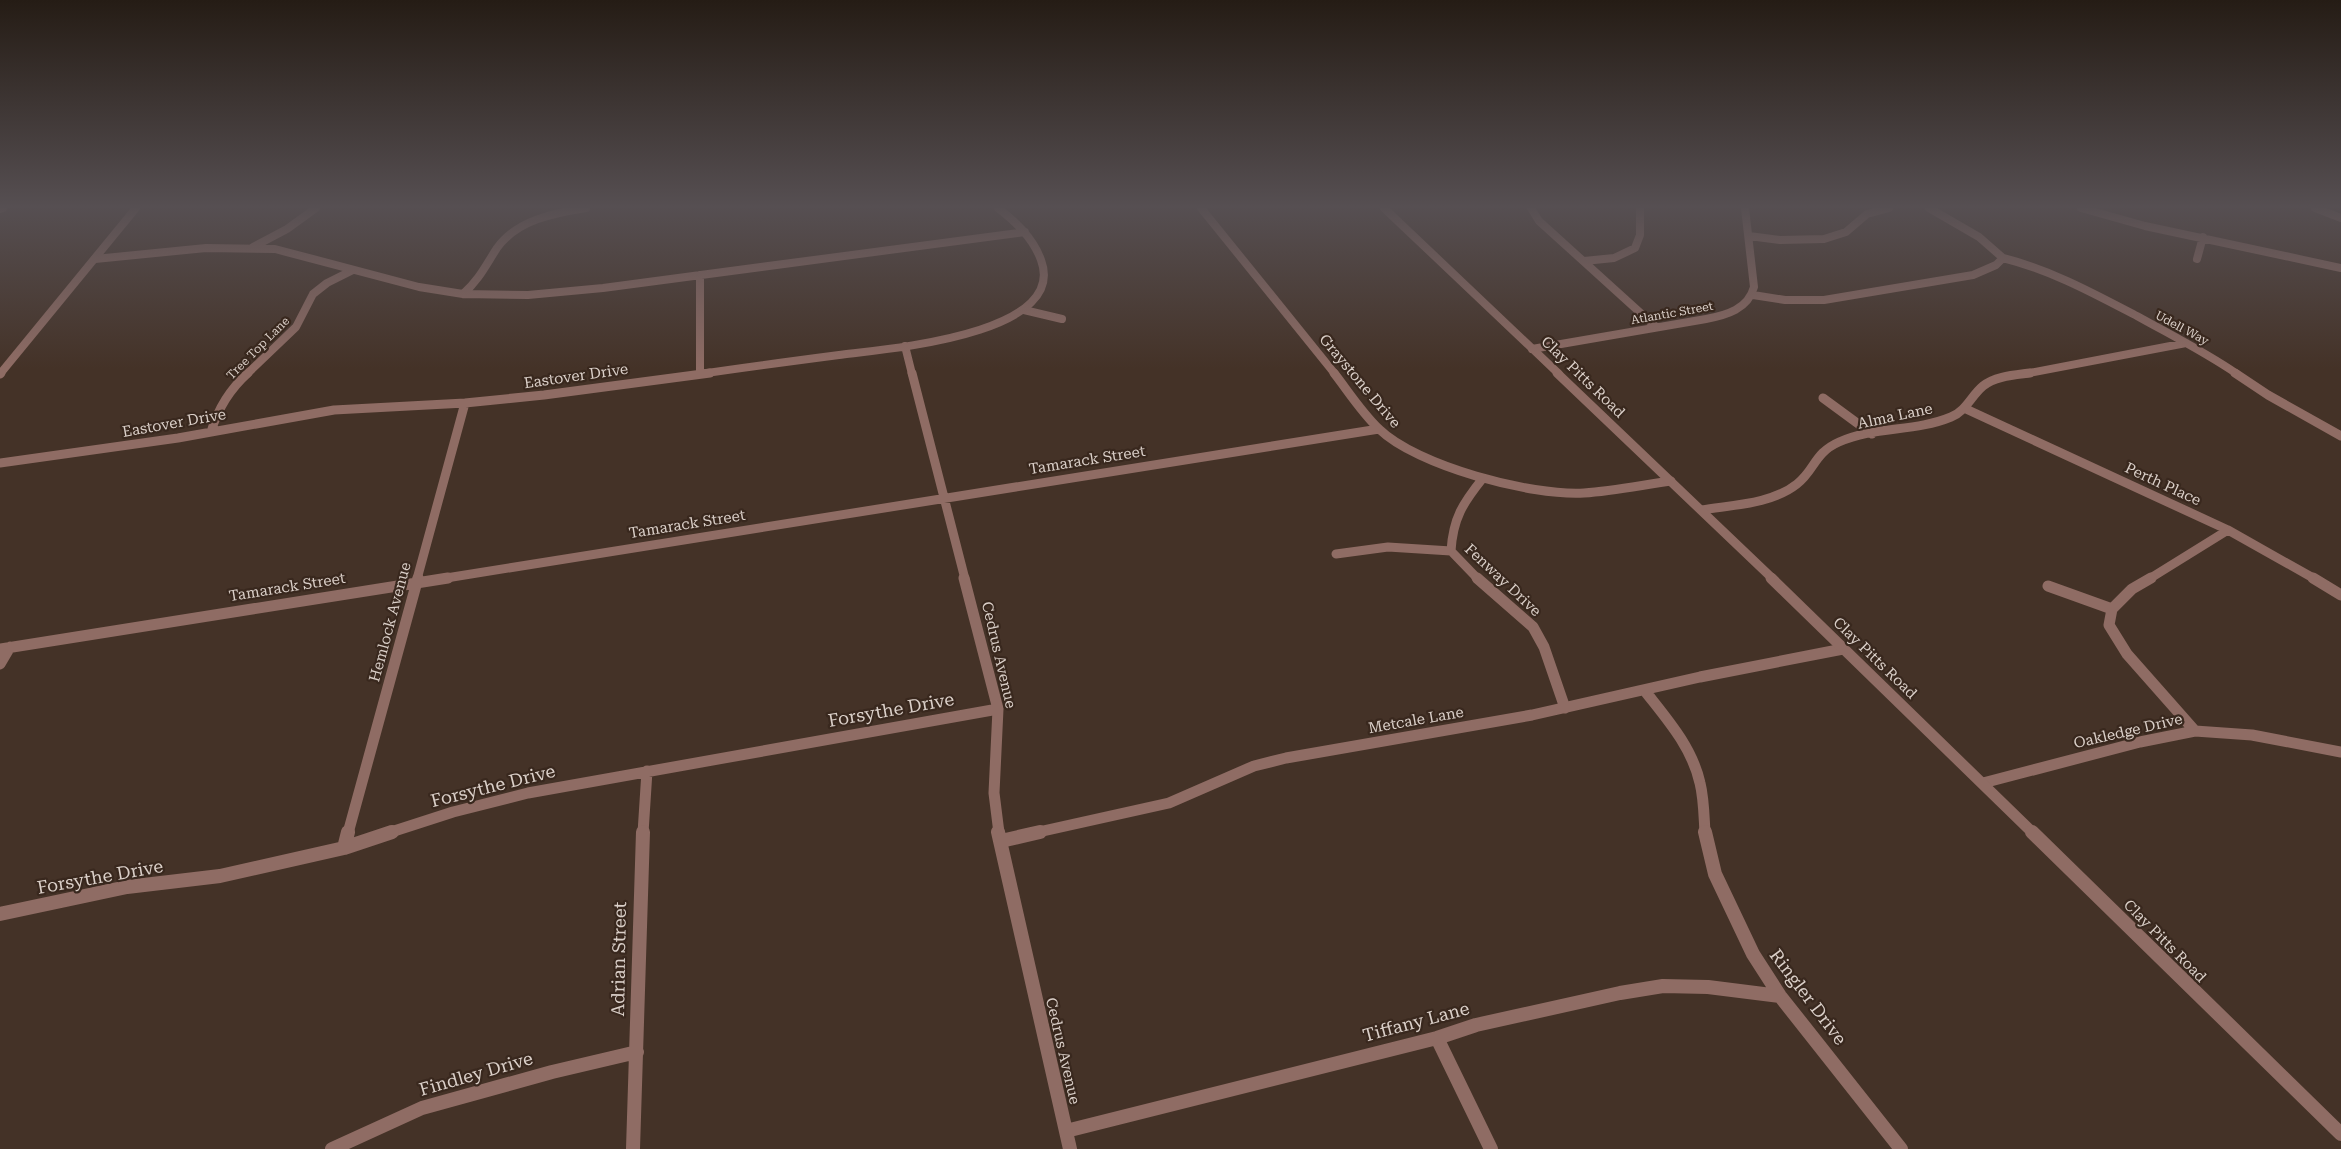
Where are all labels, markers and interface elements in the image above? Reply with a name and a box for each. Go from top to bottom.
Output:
street label: Atlantic Street [1630,299,1715,327]
street label: Udell Way [2153,308,2212,348]
street label: Tree Top Lane [224,313,293,382]
street label: Graystone Drive [1316,330,1404,432]
street label: Clay Pitts Road [1537,333,1629,422]
street label: Eastover Drive [523,360,629,392]
street label: Alma Lane [1856,399,1934,433]
street label: Eastover Drive [121,405,227,441]
street label: Tamarack Street [1027,442,1147,478]
street label: Perth Place [2122,459,2204,509]
street label: Tamarack Street [627,506,747,542]
street label: Fenway Drive [1461,540,1545,620]
street label: Hemlock Avenue [365,560,415,684]
street label: Tamarack Street [227,569,347,605]
street label: Cedrus Avenue [978,600,1020,710]
street label: Clay Pitts Road [1829,614,1921,703]
street label: Forsythe Drive [826,688,956,731]
street label: Metcale Lane [1367,703,1465,737]
street label: Oakledge Drive [2072,710,2184,752]
street label: Forsythe Drive [428,760,558,811]
street label: Forsythe Drive [35,855,165,898]
street label: Clay Pitts Road [2120,896,2210,986]
street label: Adrian Street [607,901,630,1017]
street label: Ringler Drive [1766,945,1851,1049]
street label: Cedrus Avenue [1042,996,1084,1106]
street label: Tiffany Lane [1360,997,1472,1046]
street label: Findley Drive [417,1047,535,1100]

